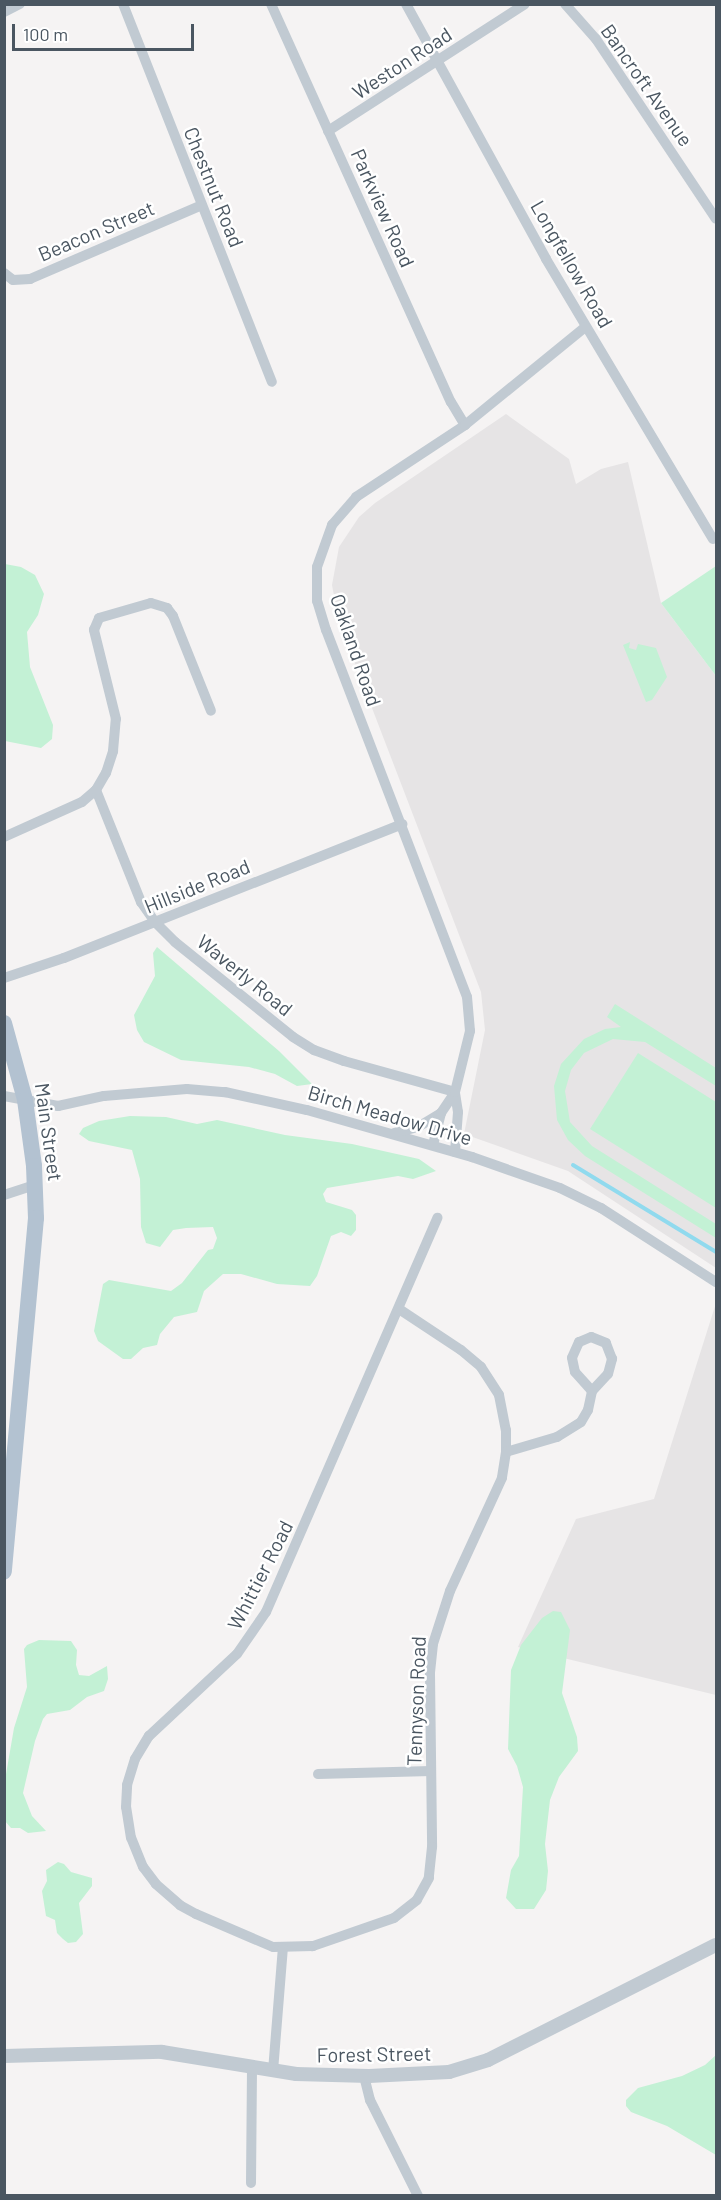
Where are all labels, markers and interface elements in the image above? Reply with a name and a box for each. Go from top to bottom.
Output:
scale bar [15,12,196,50]
street label: Bancroft Avenue [596,19,698,151]
street label: Weston Road [348,22,456,104]
text: 100 m [23,23,68,45]
street label: Chestnut Road [179,124,249,250]
street label: Parkview Road [346,145,420,271]
street label: Beacon Street [34,196,158,266]
street label: Longfellow Road [526,196,618,332]
street label: Oakland Road [326,591,386,709]
street label: Hillside Road [141,854,253,918]
street label: Waverly Road [192,929,298,1021]
street label: Birch Meadow Drive [305,1080,475,1150]
street label: Main Street [30,1081,68,1183]
street label: Whittier Road [222,1516,298,1634]
street label: Tennyson Road [402,1636,430,1766]
street label: Forest Street [316,2041,432,2067]

